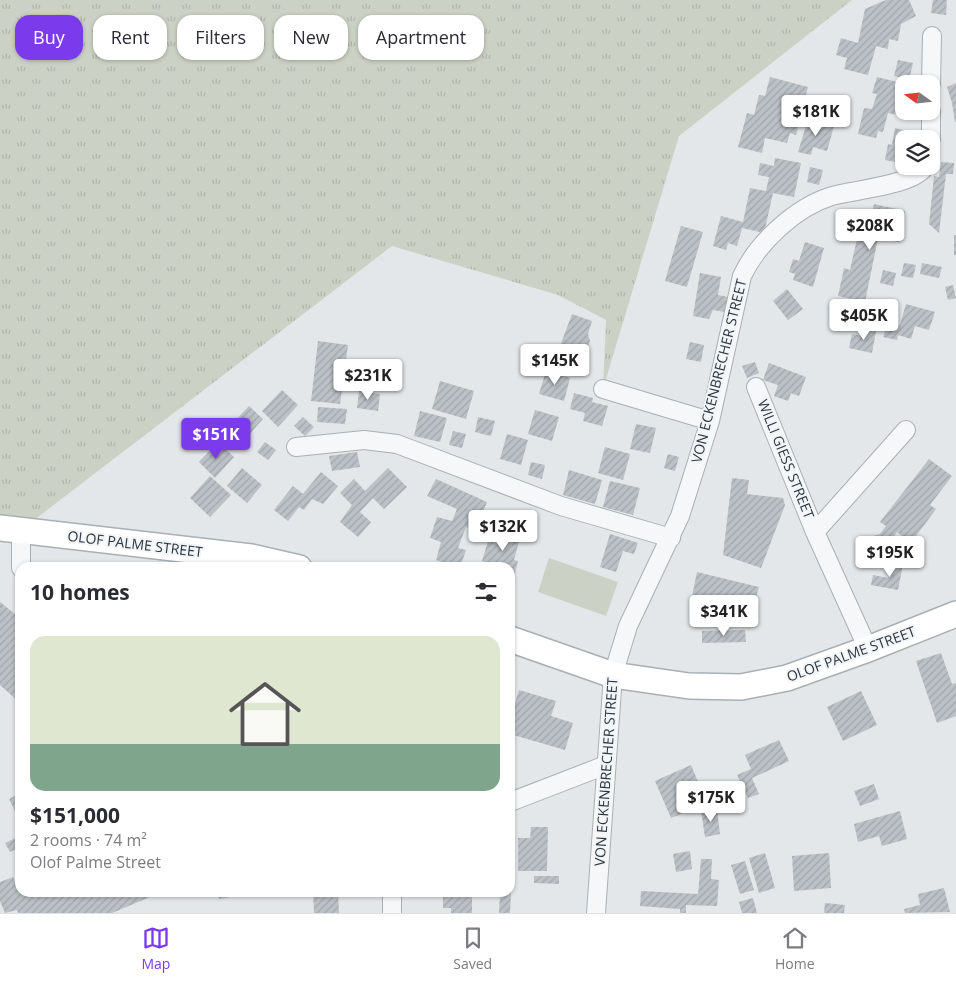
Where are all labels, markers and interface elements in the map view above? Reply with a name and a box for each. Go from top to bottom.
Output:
chip: Buy [15,15,83,60]
chip: Rent [93,15,167,60]
chip: Filters [177,15,264,60]
chip: New [274,15,348,60]
chip: Apartment [358,15,484,60]
north arrow [895,75,940,120]
map controls [895,75,940,175]
pin: $181K [781,94,851,137]
text: $181K [792,100,840,122]
button: layers [895,130,940,175]
pin: $208K [835,208,905,251]
text: $208K [846,214,894,236]
street label: VON ECKENBRECHER STREET [686,277,751,465]
pin: $405K [829,298,899,341]
text: $405K [840,304,888,326]
pin: $145K [520,344,590,386]
text: $145K [531,349,579,371]
pin: $231K [333,358,403,401]
text: $231K [344,364,392,386]
street label: WILLI GIESS STREET [754,396,819,522]
pin: $151K [181,418,251,460]
text: $151K [192,423,240,445]
pin: $132K [468,510,538,552]
text: $132K [479,515,527,537]
street label: OLOF PALME STREET [66,526,204,561]
pin: $195K [855,536,925,578]
text: $195K [866,541,914,563]
text: 10 homes [30,578,130,606]
icon: filters [472,578,500,606]
pin: $341K [689,594,759,637]
text: $341K [700,600,748,622]
street label: OLOF PALME STREET [784,621,918,686]
icon: home [220,669,310,759]
street label: VON ECKENBRECHER STREET [589,677,622,867]
pin: $175K [676,780,746,823]
text: $175K [687,786,735,808]
text: $151,000 [30,801,120,829]
text: 2 rooms · 74 m² [30,829,147,851]
text: Olof Palme Street [30,851,161,873]
tab: Map [141,924,170,973]
tab: Saved [453,924,492,973]
tab: Home [775,924,815,973]

